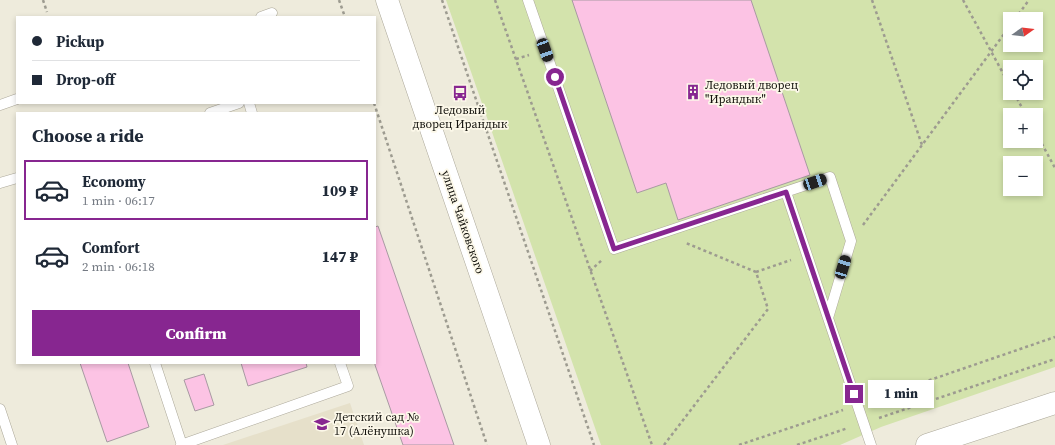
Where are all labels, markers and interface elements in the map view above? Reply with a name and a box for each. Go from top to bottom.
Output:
north arrow [1003,12,1043,52]
map controls [1003,12,1043,196]
text: Pickup [56,31,104,52]
car [535,37,555,63]
button: locate [1003,60,1043,100]
route start [546,68,564,86]
text: Drop-off [56,69,115,90]
place label: Ледовый дворец "Ирандык" [705,77,799,107]
building icon: Ледовый дворец "Ирандык" [684,83,702,101]
bus stop icon: Ледовый дворец Ирандык [451,84,469,102]
place label: Ледовый дворец Ирандык [412,102,508,132]
button: + [1003,108,1043,148]
text: Choose a ride [32,123,144,148]
button: − [1003,156,1043,196]
street label: улица Чайковского [438,168,488,276]
text: Economy [82,171,146,192]
icon: car [34,172,70,208]
car [802,172,828,192]
text: 109 ₽ [322,180,358,201]
text: 1 min · 06:17 [82,192,155,209]
text: Comfort [82,237,140,258]
icon: car [34,238,70,274]
text: 147 ₽ [322,246,358,267]
car [834,254,852,280]
text: 2 min · 06:18 [82,258,155,275]
button: Confirm [32,310,360,356]
callout: 1 min [868,380,934,408]
route end [845,385,863,403]
text: 1 min [884,385,918,402]
place label: Детский сад № 17 (Алёнушка) [334,409,419,439]
school or university icon: Детский сад № 17 (Алёнушка) [313,415,331,433]

